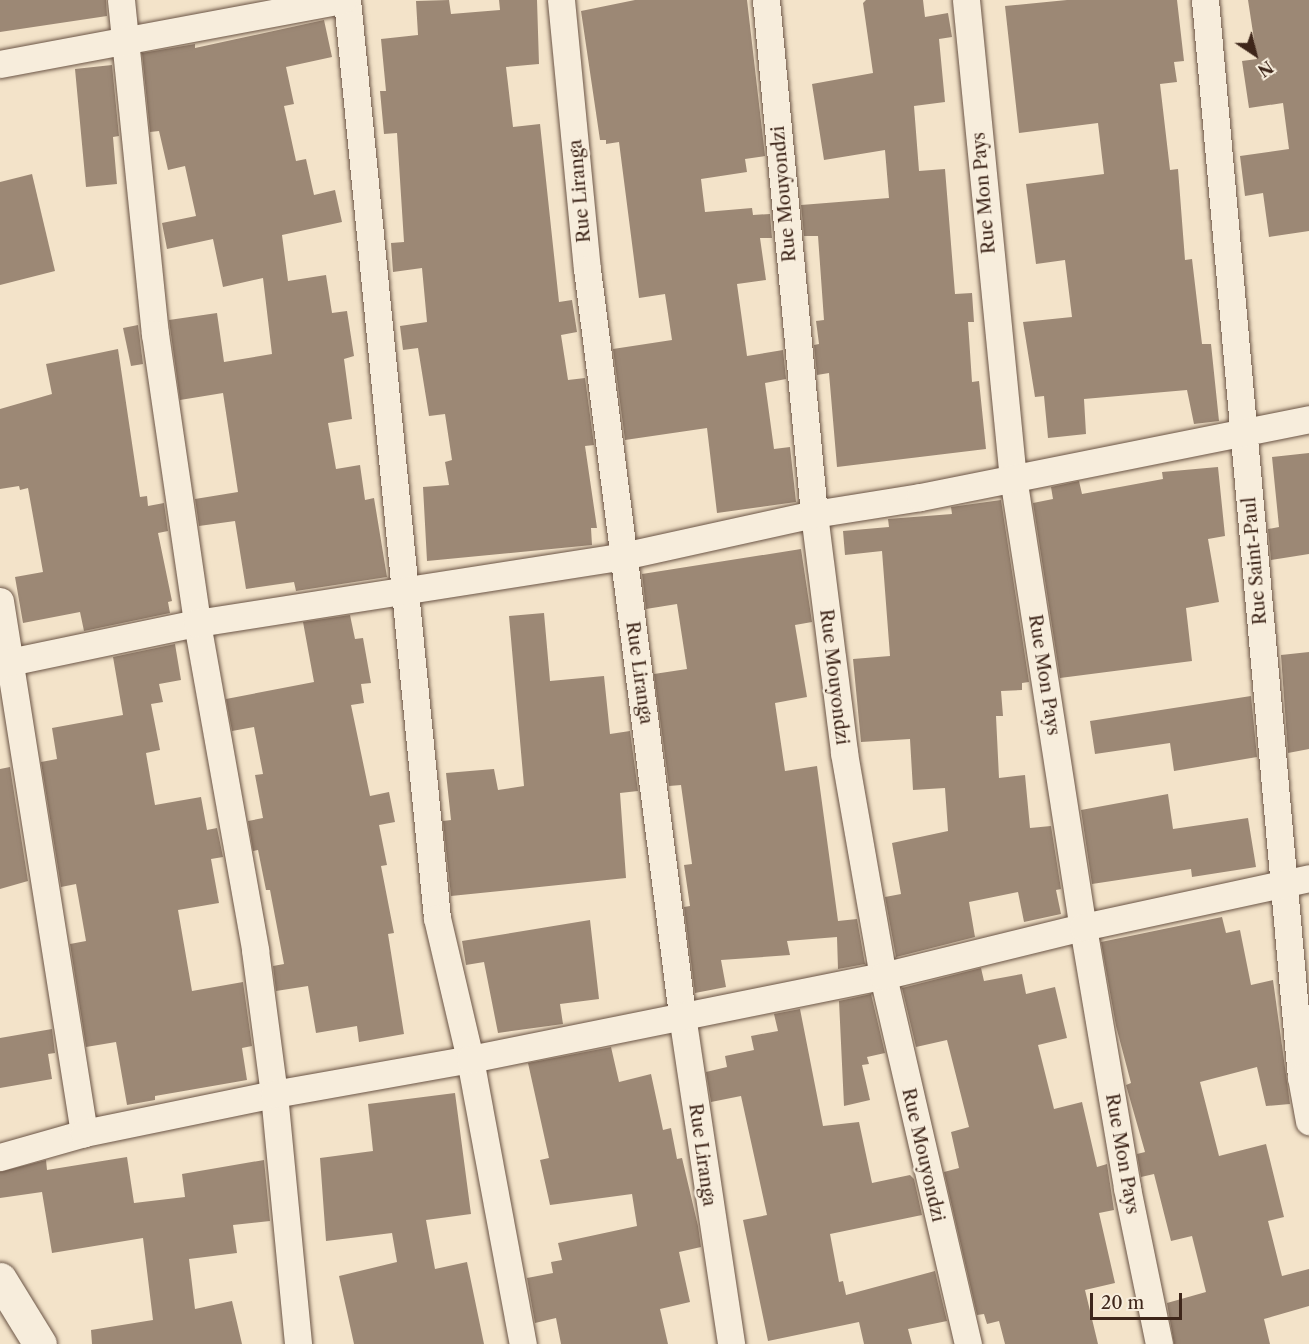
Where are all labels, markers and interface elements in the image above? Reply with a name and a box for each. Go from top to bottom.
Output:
north arrow [1225,24,1285,84]
text: N [1254,57,1277,81]
street label: Rue Mouyondzi [767,125,801,263]
street label: Rue Mon Pays [968,131,1000,255]
street label: Rue Liranga [565,138,595,244]
street label: Rue Saint-Paul [1239,496,1271,626]
street label: Rue Mouyondzi [815,608,853,746]
street label: Rue Mon Pays [1024,613,1064,737]
street label: Rue Liranga [621,620,657,726]
street label: Rue Mouyondzi [897,1086,949,1224]
street label: Rue Mon Pays [1101,1092,1143,1216]
street label: Rue Liranga [684,1102,720,1208]
scale bar [1093,1281,1184,1319]
text: 20 m [1101,1292,1144,1314]

